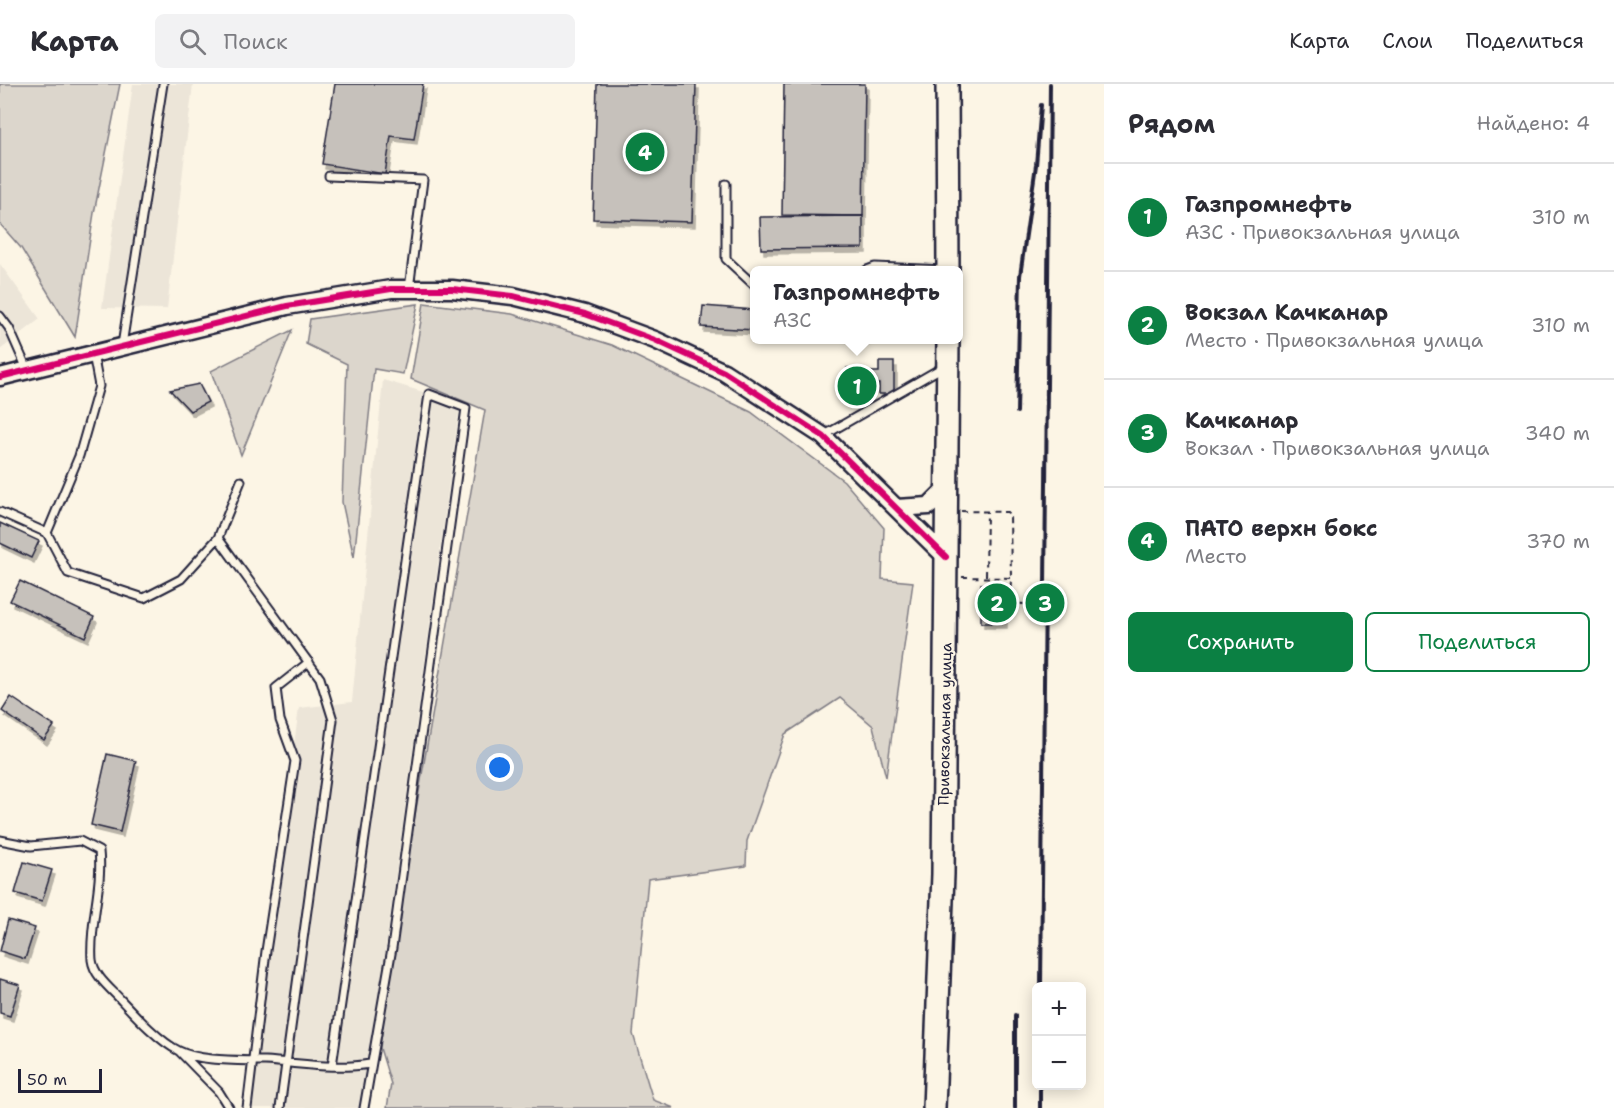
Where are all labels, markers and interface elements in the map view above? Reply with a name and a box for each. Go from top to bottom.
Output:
search box [155,14,575,68]
text: Карта [30,22,119,60]
icon: search [176,25,209,58]
text: Поиск [224,27,288,56]
text: Карта [1289,27,1349,55]
text: Слои [1382,27,1433,55]
text: Поделиться [1466,27,1584,55]
text: Рядом [1128,106,1215,141]
text: Найдено: 4 [1477,110,1590,136]
pin: 4 [626,130,664,174]
text: Газпромнефть [1185,190,1352,219]
text: 1 [1143,204,1152,230]
text: 310 m [1531,204,1590,230]
text: АЗС · Привокзальная улица [1185,219,1460,245]
popup [750,266,963,344]
text: Газпромнефть [773,278,940,307]
text: Вокзал Качканар [1185,298,1388,327]
text: АЗС [773,307,811,333]
text: 2 [1141,312,1155,338]
text: 310 m [1531,312,1590,338]
text: Место · Привокзальная улица [1185,327,1483,353]
pin: 1 [838,364,876,408]
text: Качканар [1185,406,1298,435]
text: 3 [1141,420,1155,446]
text: 340 m [1525,420,1590,446]
text: Вокзал · Привокзальная улица [1185,435,1489,461]
text: ПАТО верхн бокс [1185,514,1378,543]
text: 4 [1141,528,1155,554]
text: 370 m [1526,528,1590,554]
text: Место [1185,543,1247,569]
pin: 2 [978,580,1016,626]
pin: 3 [1026,580,1064,626]
button: Сохранить [1128,612,1353,672]
button: Поделиться [1365,612,1590,672]
street label: Привокзальная улица [934,642,956,806]
your location [485,753,514,782]
map controls [1032,982,1086,1090]
button: + [1032,982,1086,1036]
button: − [1032,1036,1086,1090]
scale bar [18,1066,102,1094]
text: 50 m [27,1069,67,1090]

